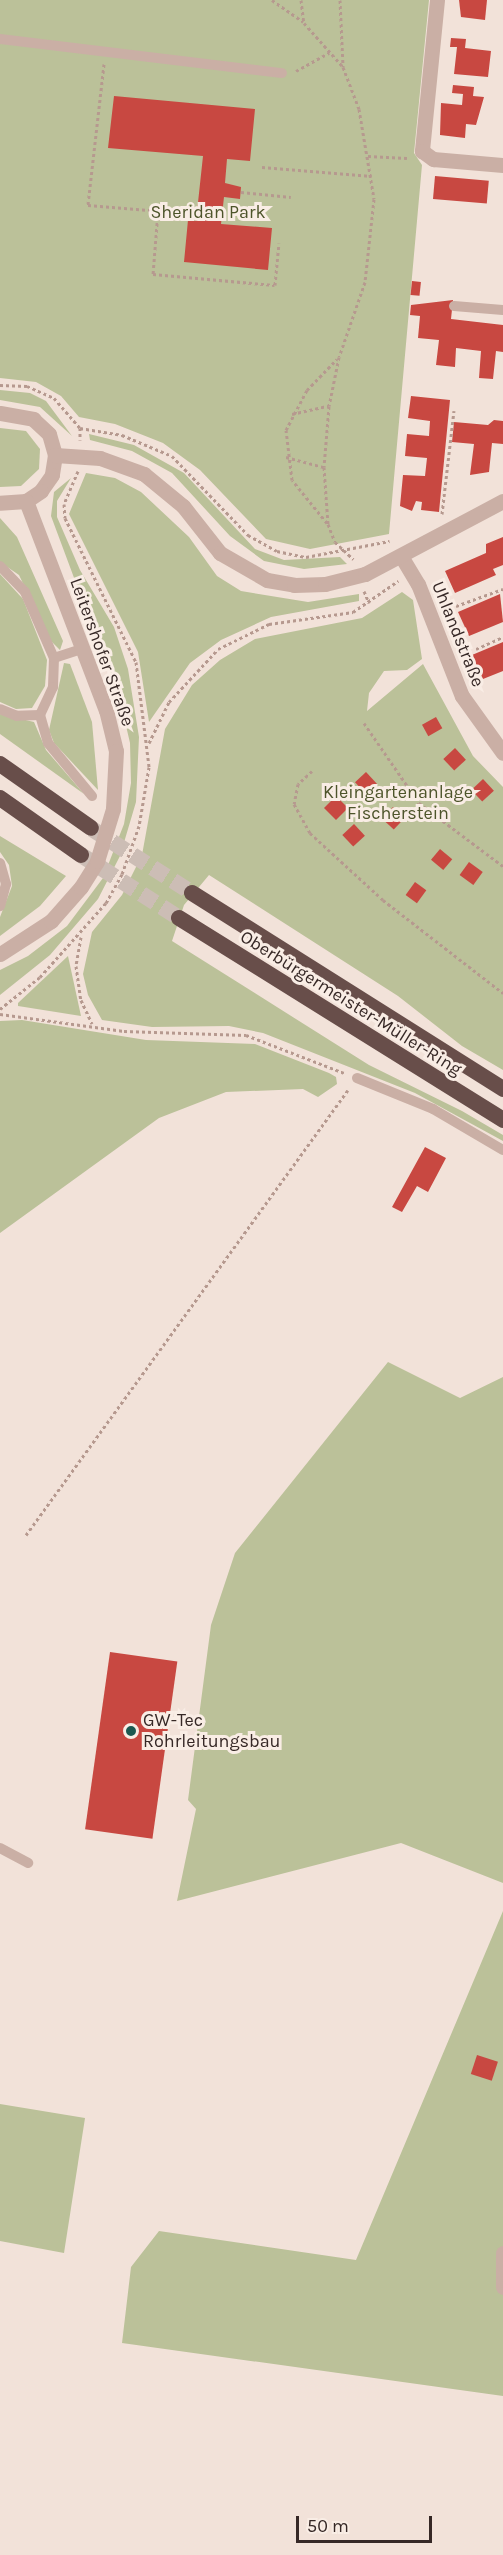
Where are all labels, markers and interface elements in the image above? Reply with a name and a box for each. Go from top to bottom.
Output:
park label: Sheridan Park [150,201,266,223]
street label: Leitershofer Straße [65,575,139,729]
street label: Uhlandstraße [427,578,489,690]
park label: Kleingartenanlage Fischerstein [323,782,473,824]
street label: Oberbürgermeister-Müller-Ring [236,926,466,1080]
place label: GW-Tec Rohrleitungsbau [143,1710,281,1752]
marker: GW-Tec Rohrleitungsbau [124,1724,138,1738]
scale bar [299,2504,436,2542]
text: 50 m [307,2515,349,2537]

